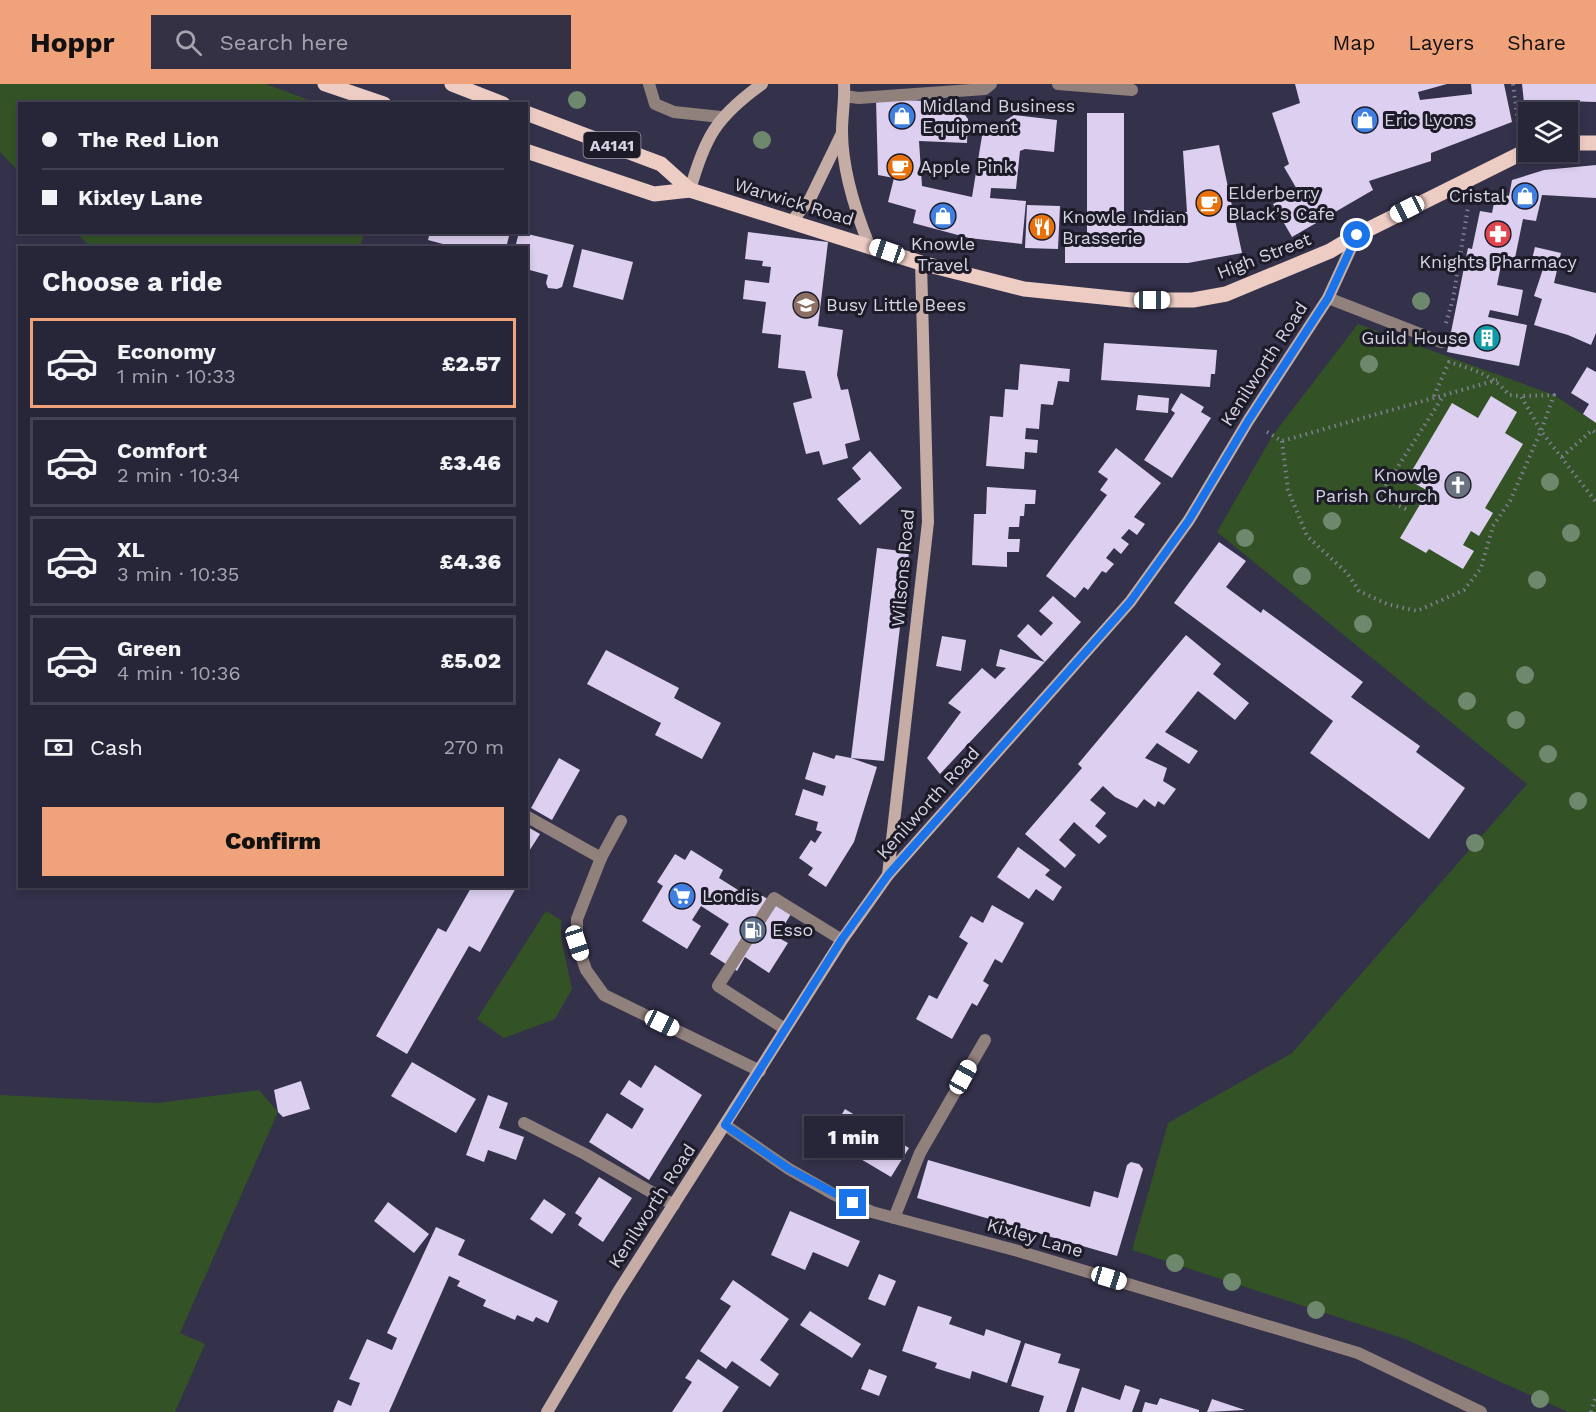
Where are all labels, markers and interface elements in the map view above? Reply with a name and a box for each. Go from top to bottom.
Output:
search box [151,15,571,69]
text: Hoppr [30,26,115,59]
icon: search [172,26,205,59]
text: Search here [220,30,349,55]
text: Map [1332,30,1375,55]
text: Layers [1408,30,1474,55]
text: Share [1507,30,1566,55]
place label: Midland Business Equipment [922,95,1075,137]
shop icon: Midland Business Equipment [887,101,917,131]
map controls [1518,102,1578,162]
button: layers [1518,102,1578,162]
shop icon: Eric Lyons [1350,105,1380,135]
place label: Eric Lyons [1384,109,1474,130]
text: The Red Lion [78,127,219,152]
road number: A4141 [584,132,640,158]
cafe icon: Apple Pink [885,152,915,182]
place label: Apple Pink [920,156,1014,177]
street label: Warwick Road [732,173,856,230]
shop icon: Cristal [1510,181,1540,211]
place label: Elderberry Black's Cafe [1228,182,1335,224]
text: Kixley Lane [78,185,203,210]
place label: Cristal [1449,185,1506,206]
cafe icon: Elderberry Black's Cafe [1194,188,1224,218]
car [1387,193,1427,225]
shop icon: Knowle Travel [928,201,958,231]
place label: Knowle Indian Brasserie [1062,206,1186,248]
restaurant icon: Knowle Indian Brasserie [1027,212,1057,242]
pharmacy icon: Knights Pharmacy [1483,219,1513,249]
route start [1343,221,1370,248]
street label: High Street [1214,228,1314,283]
place label: Knowle Travel [911,233,975,275]
car [867,237,907,265]
place label: Knights Pharmacy [1419,251,1577,272]
text: Choose a ride [42,266,222,298]
school or university icon: Busy Little Bees [791,290,821,320]
car [1134,291,1170,309]
place label: Busy Little Bees [826,294,966,315]
street label: Kenilworth Road [1216,298,1312,430]
building icon: Guild House [1472,323,1502,353]
place label: Guild House [1361,327,1468,348]
icon: car [45,336,99,390]
text: Economy [117,339,216,364]
text: £2.57 [442,351,501,376]
text: 1 min · 10:33 [117,364,236,388]
icon: car [45,435,99,489]
text: Comfort [117,438,207,463]
text: £3.46 [440,450,501,475]
text: 2 min · 10:34 [117,463,240,487]
place label: Knowle Parish Church [1315,464,1438,506]
church icon: Knowle Parish Church [1443,470,1473,500]
street label: Wilsons Road [887,508,918,628]
icon: car [45,534,99,588]
text: XL [117,537,145,562]
text: £4.36 [440,549,501,574]
text: 3 min · 10:35 [117,562,239,586]
icon: car [45,633,99,687]
text: Green [117,636,181,661]
text: £5.02 [440,648,501,673]
text: 4 min · 10:36 [117,661,241,685]
icon: cash [42,731,75,764]
text: Cash [90,735,143,760]
text: 270 m [444,735,504,759]
street label: Kenilworth Road [872,742,984,863]
button: Confirm [42,807,504,876]
supermarket icon: Londis [667,881,697,911]
place label: Londis [702,885,760,906]
fuel station icon: Esso [738,915,768,945]
place label: Esso [772,919,813,940]
car [563,923,591,963]
car [642,1007,682,1039]
car [946,1057,980,1097]
callout: 1 min [804,1116,902,1158]
text: 1 min [828,1125,879,1149]
street label: Kenilworth Road [604,1140,700,1272]
route end [839,1189,866,1216]
street label: Kixley Lane [985,1214,1086,1261]
car [1089,1264,1129,1292]

